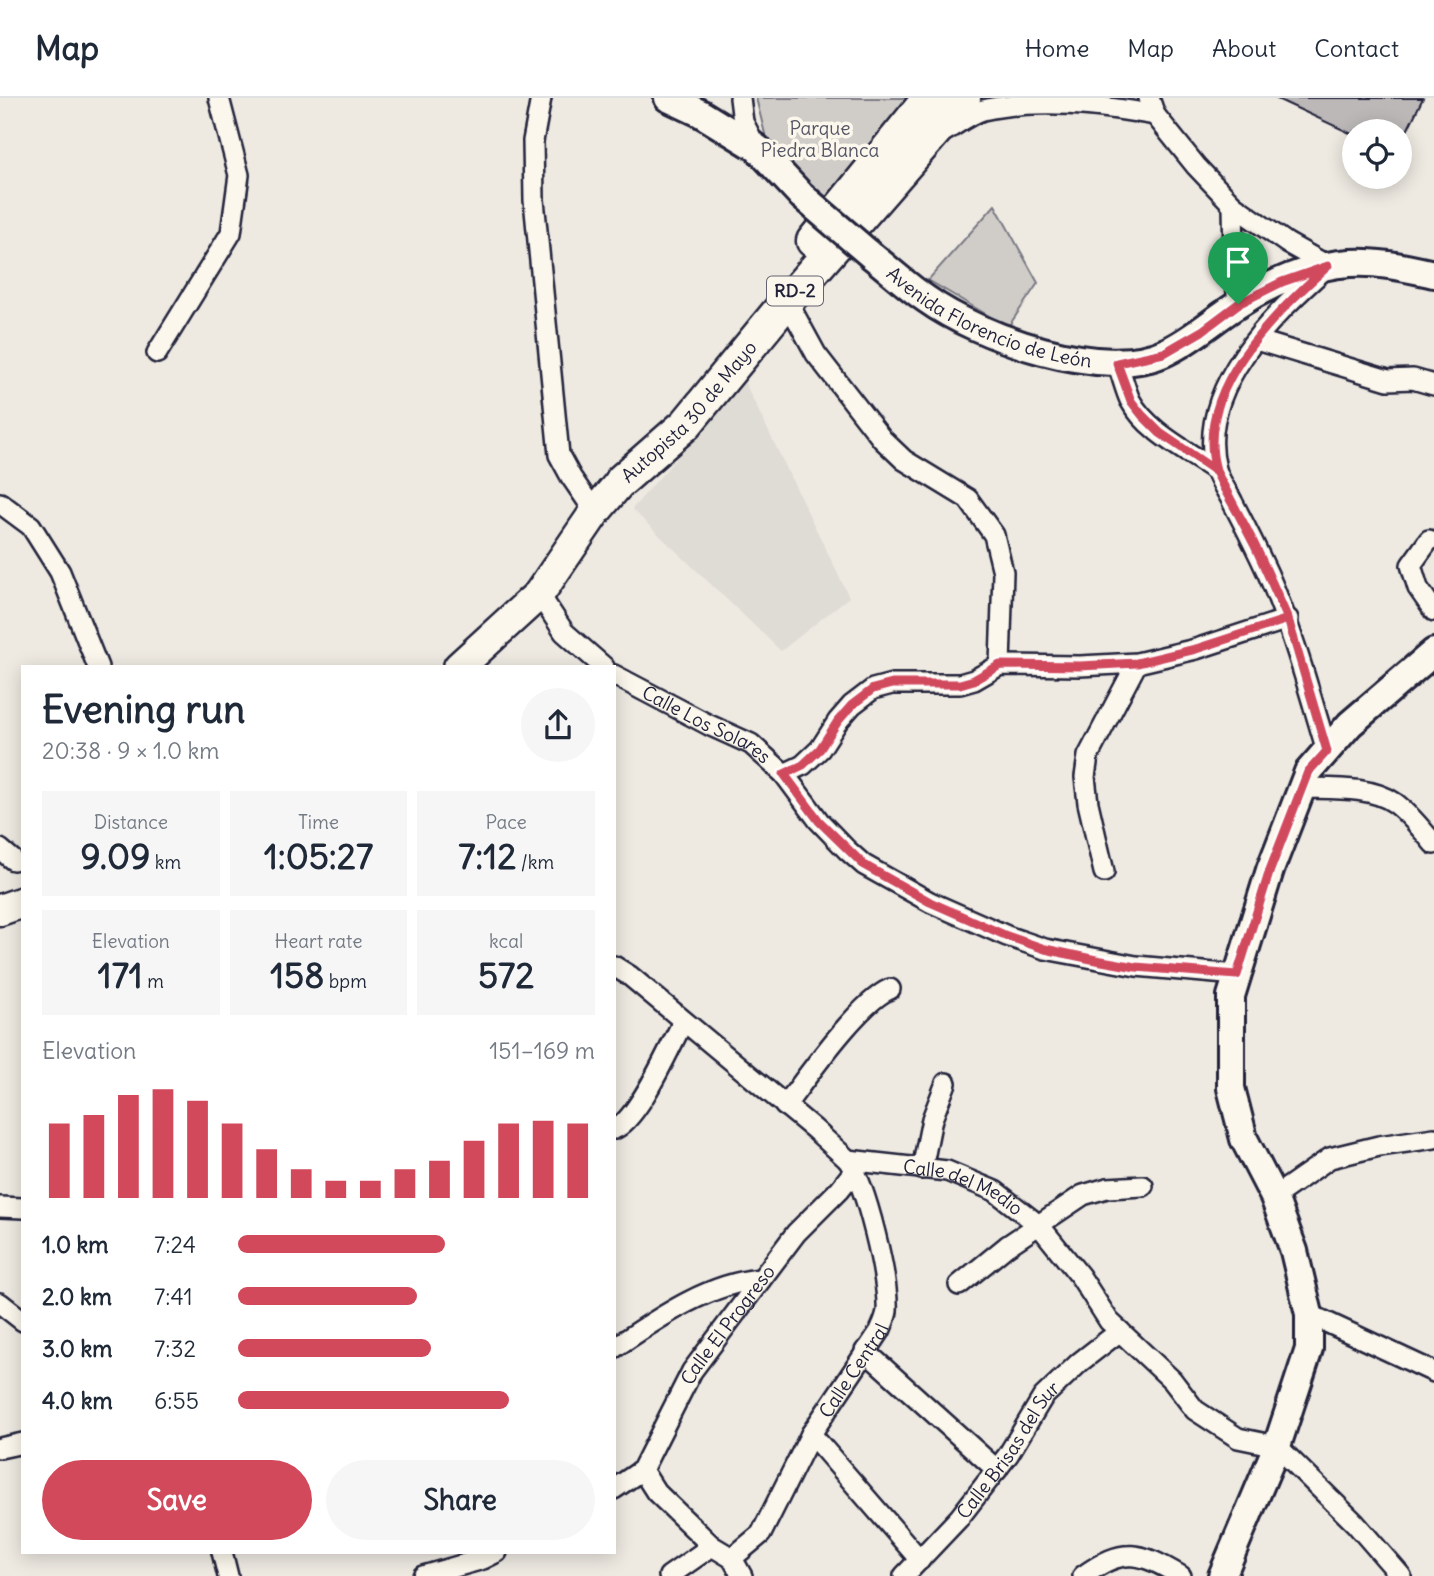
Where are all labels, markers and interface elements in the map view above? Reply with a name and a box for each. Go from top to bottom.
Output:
text: Map [35,27,99,69]
text: Home [1025,33,1089,63]
text: Map [1127,33,1174,63]
text: About [1212,33,1276,63]
text: Contact [1314,33,1399,63]
park label: Parque Piedra Blanca [761,116,880,162]
map controls [1342,119,1412,189]
button: locate [1342,119,1412,189]
pin [1208,232,1268,304]
icon: arrive [1219,243,1257,281]
street label: Avenida Florencio de León [882,261,1093,372]
road number: RD-2 [767,276,823,306]
street label: Autopista 30 de Mayo [616,336,762,487]
street label: Calle Los Solares [638,680,776,768]
text: Evening run [42,686,245,733]
button: share [521,688,595,762]
text: 20:38 · 9 × 1.0 km [42,736,219,765]
text: Distance [94,810,168,834]
text: Time [298,810,339,834]
text: Pace [486,810,527,834]
text: 9.09 [80,834,150,878]
text: 1:05:27 [264,834,373,878]
text: 7:12 [458,834,516,878]
text: km [150,850,181,874]
text: /km [516,850,554,874]
text: Elevation [92,929,170,953]
text: Heart rate [274,929,363,953]
text: kcal [489,929,523,953]
text: 171 [98,953,143,997]
text: 158 [270,953,324,997]
text: 572 [478,953,534,997]
text: m [143,969,164,993]
text: bpm [324,969,367,993]
text: Elevation [42,1036,136,1065]
text: 151–169 m [489,1036,595,1065]
street label: Calle del Medio [902,1154,1028,1220]
text: 1.0 km [42,1230,108,1259]
text: 7:24 [154,1230,196,1259]
street label: Calle El Progreso [675,1260,780,1389]
text: 2.0 km [42,1282,112,1311]
text: 7:41 [154,1282,193,1311]
street label: Calle Central [813,1320,894,1422]
text: 3.0 km [42,1334,112,1363]
text: 7:32 [154,1334,196,1363]
street label: Calle Brisas del Sur [951,1376,1065,1523]
text: 4.0 km [42,1386,113,1415]
text: 6:55 [154,1386,199,1415]
button: Save [42,1460,312,1540]
button: Share [326,1460,595,1540]

